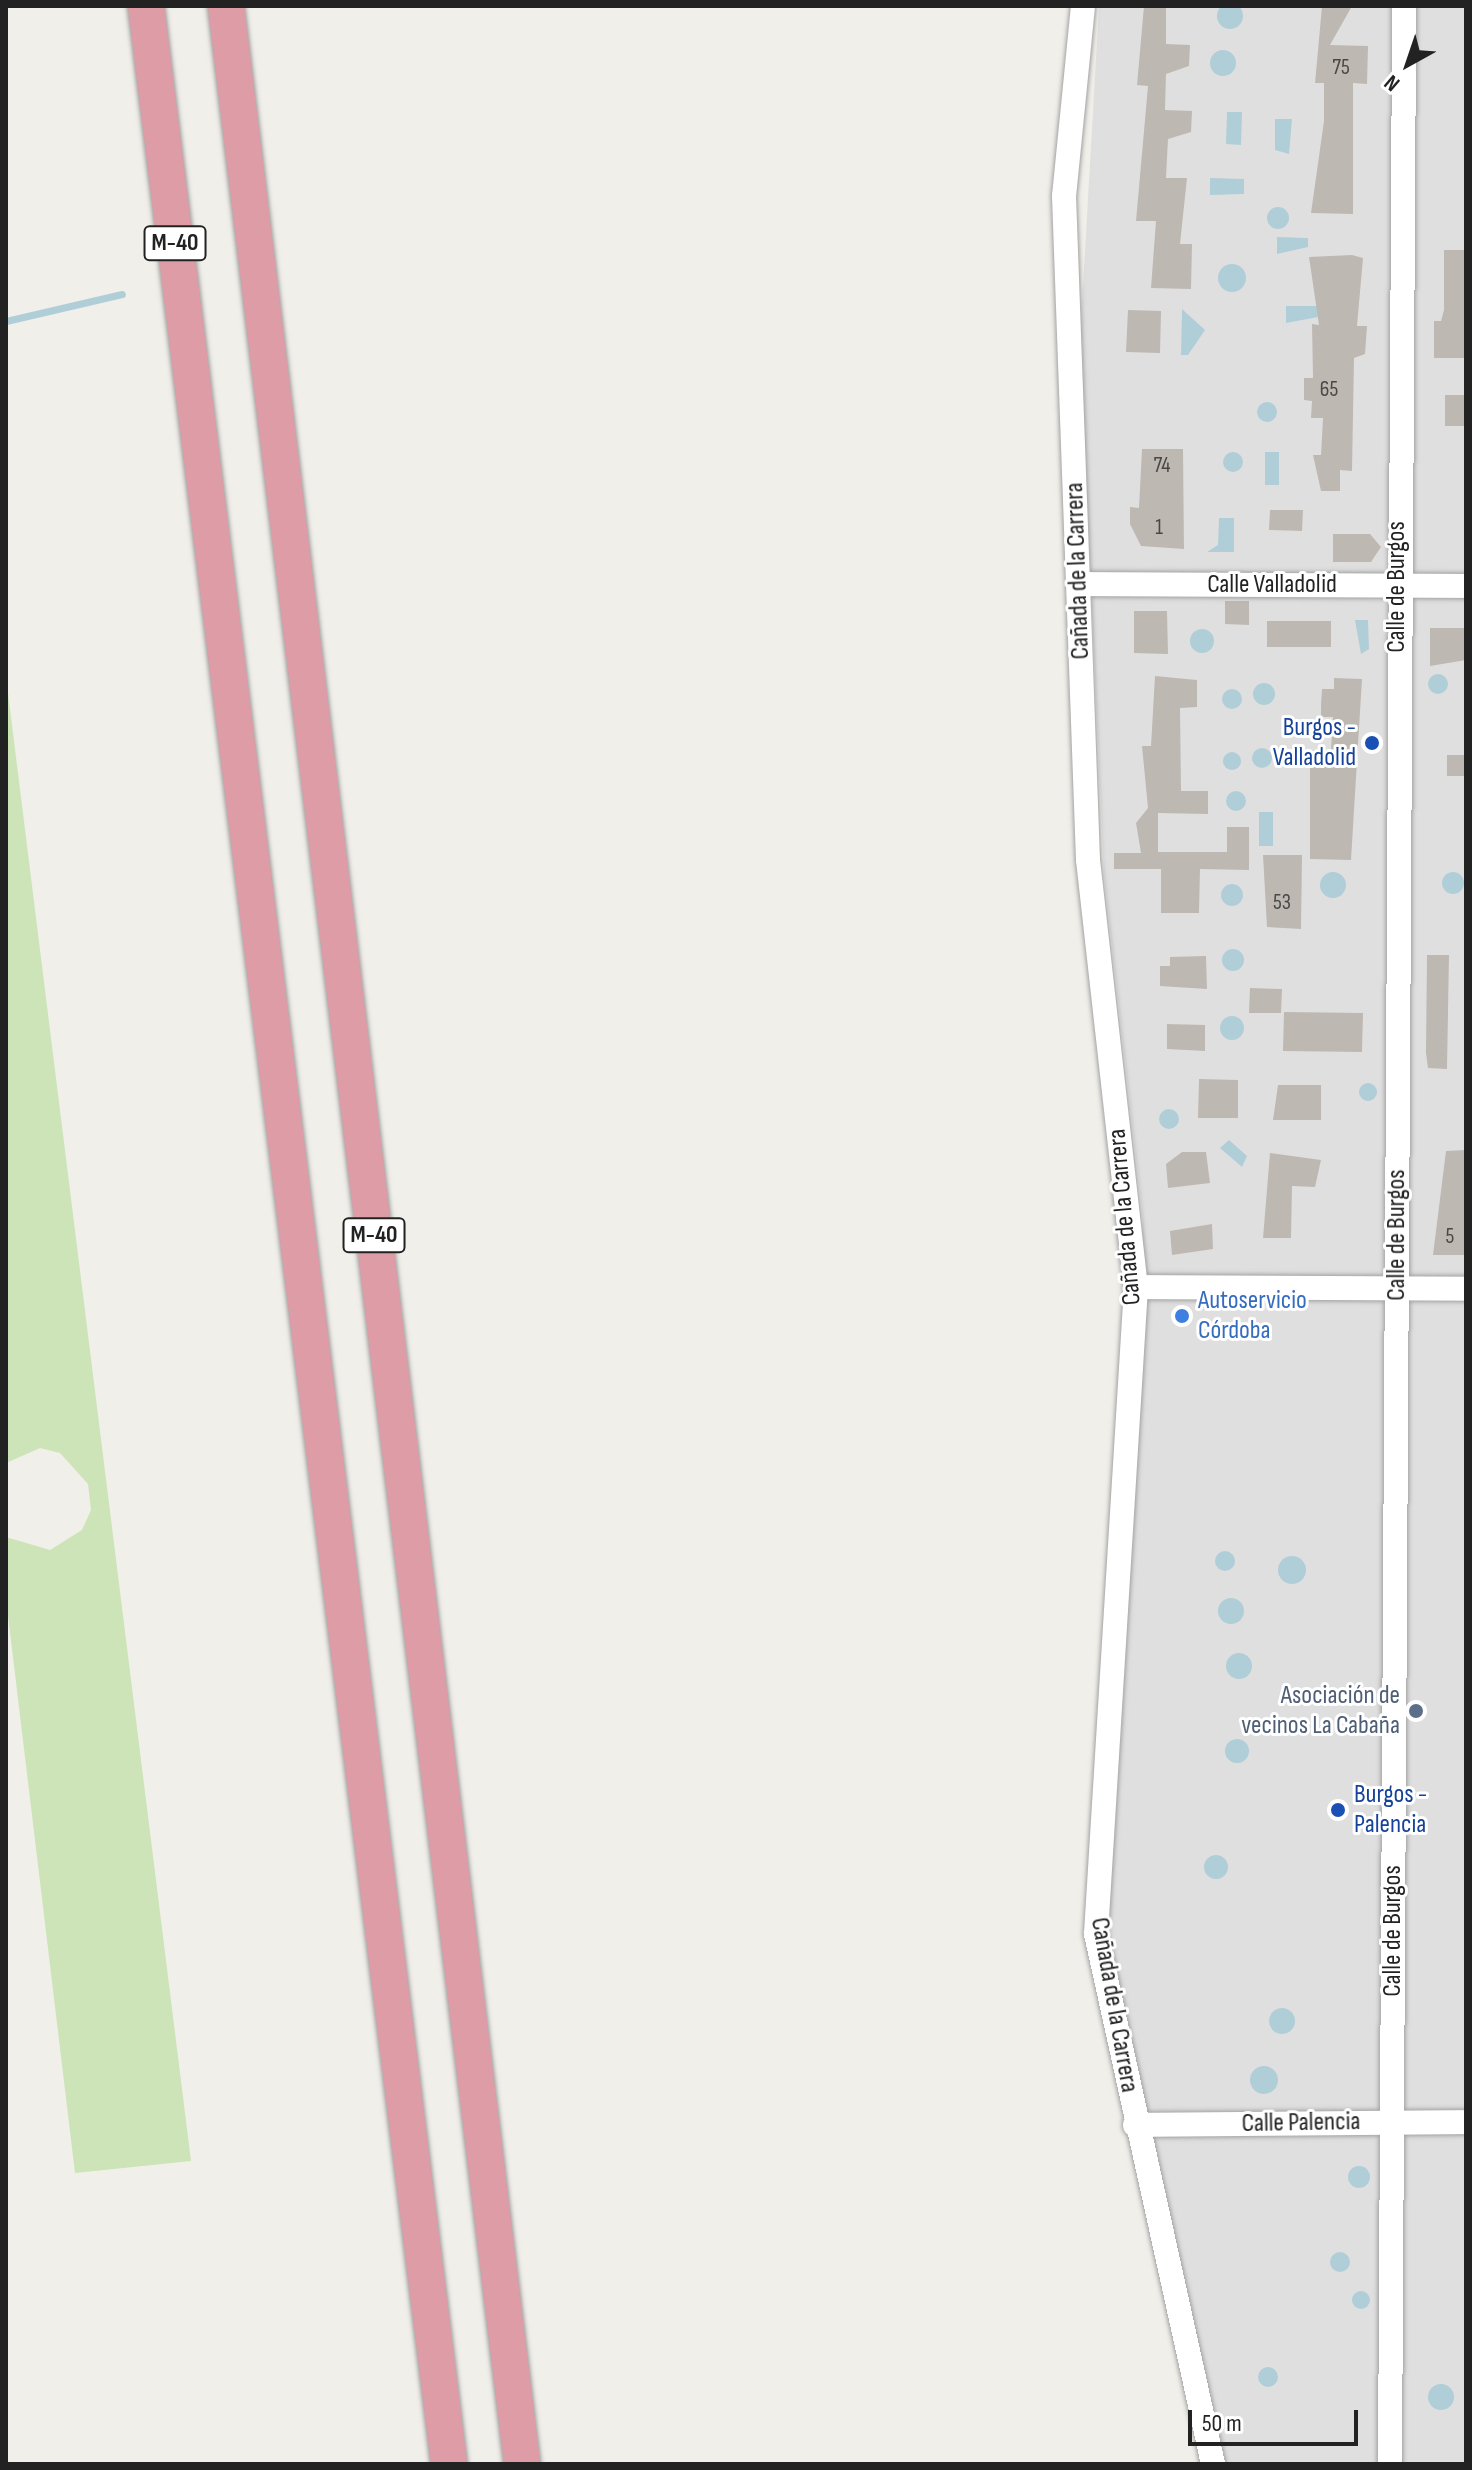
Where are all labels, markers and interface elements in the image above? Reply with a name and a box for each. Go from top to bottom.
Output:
north arrow [1368,24,1448,104]
house number: 75 [1332,55,1350,81]
text: N [1379,69,1405,97]
road number: M-40 [143,223,207,263]
house number: 65 [1320,377,1338,403]
house number: 74 [1154,453,1170,479]
street label: Cañada de la Carrera [1059,482,1097,660]
house number: 1 [1155,515,1163,541]
street label: Calle de Burgos [1381,521,1413,653]
street label: Calle Valladolid [1207,569,1337,601]
place label: Burgos - Valladolid [1273,712,1356,774]
marker: Burgos - Valladolid [1363,734,1381,752]
house number: 53 [1273,890,1291,916]
street label: Cañada de la Carrera [1102,1128,1148,1306]
street label: Calle de Burgos [1381,1169,1413,1301]
road number: M-40 [342,1215,406,1255]
house number: 5 [1446,1224,1454,1250]
place label: Autoservicio Córdoba [1198,1285,1307,1346]
marker: Autoservicio Córdoba [1173,1307,1191,1325]
place label: Asociación de vecinos La Cabaña [1241,1680,1400,1742]
marker: Asociación de vecinos La Cabaña [1407,1702,1425,1720]
place label: Burgos - Palencia [1354,1779,1427,1840]
marker: Burgos - Palencia [1329,1801,1347,1819]
street label: Calle de Burgos [1377,1865,1409,1997]
street label: Cañada de la Carrera [1083,1915,1145,2095]
street label: Calle Palencia [1241,2106,1361,2140]
scale bar [1192,2394,1362,2444]
text: 50 m [1202,2409,1242,2438]

